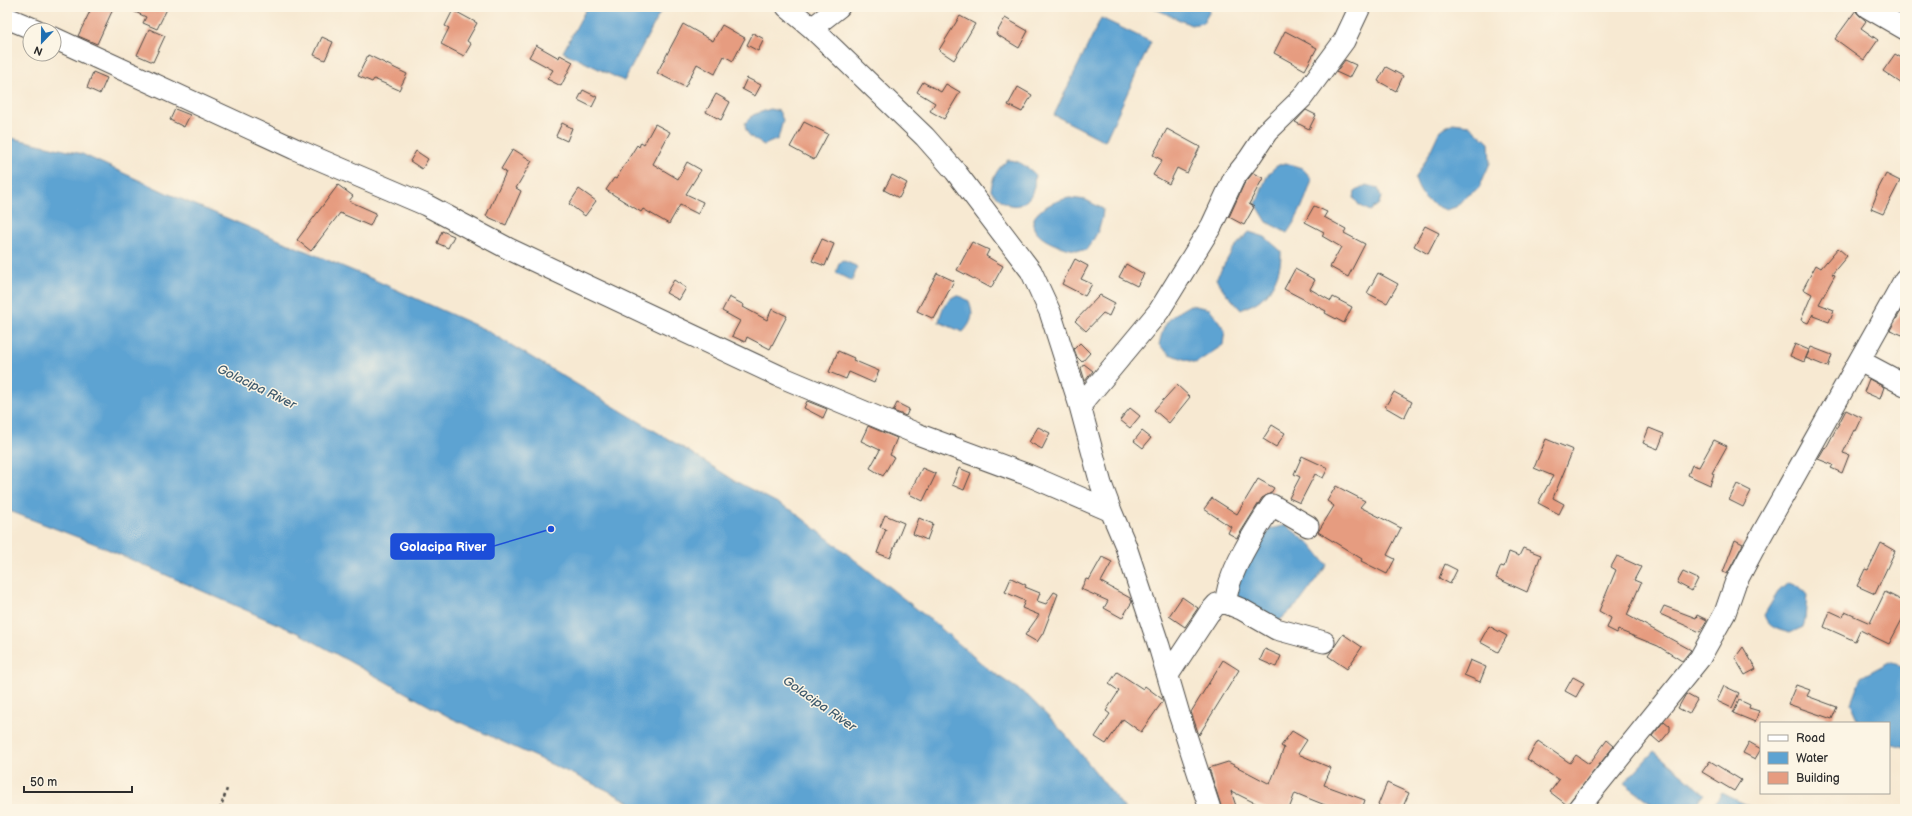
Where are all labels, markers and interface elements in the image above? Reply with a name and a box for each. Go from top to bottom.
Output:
north arrow [22,22,62,62]
text: N [32,43,45,58]
water label: Golacipa River [214,361,300,413]
callout: Golacipa River [391,534,494,559]
text: Golacipa River [399,539,487,555]
water label: Golacipa River [780,673,860,736]
legend [1760,722,1890,794]
text: Road [1796,731,1825,746]
text: Water [1796,751,1828,766]
scale bar [24,768,132,794]
text: Building [1796,771,1840,786]
text: 50 m [30,775,57,790]

